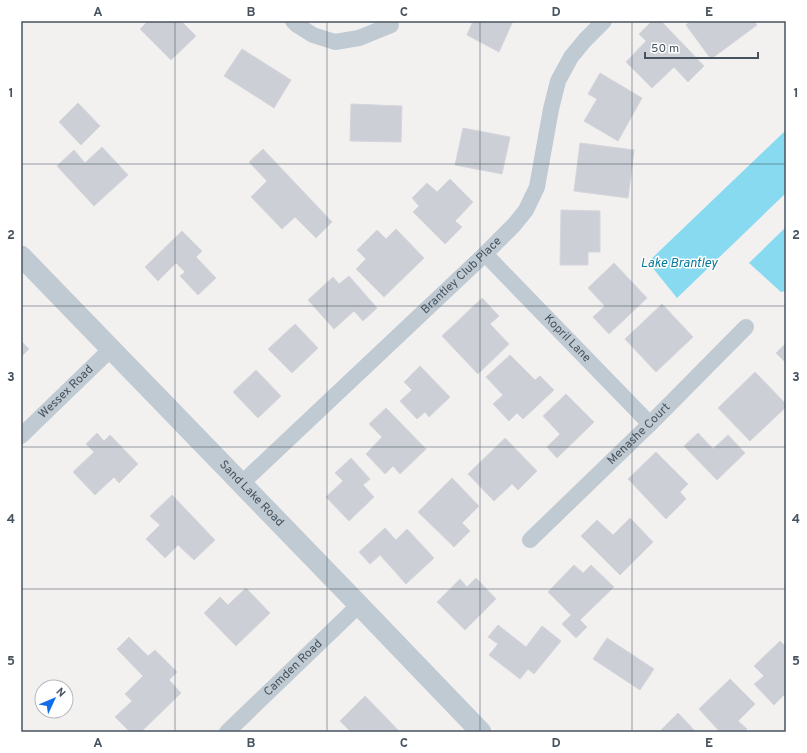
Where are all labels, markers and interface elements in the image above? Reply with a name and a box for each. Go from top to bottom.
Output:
text: A [93,5,103,21]
text: B [247,5,256,21]
text: C [400,5,408,21]
text: D [551,5,561,21]
text: E [705,5,713,21]
scale bar [645,34,758,60]
text: 50 m [651,41,679,57]
text: 1 [8,86,14,102]
text: 1 [793,86,799,102]
text: 2 [7,228,15,244]
text: 2 [792,228,800,244]
street label: Brantley Club Place [418,234,505,318]
water label: Lake Brantley [641,256,719,272]
street label: Kopril Lane [540,311,594,366]
street label: Wessex Road [35,362,97,422]
text: 3 [7,370,15,386]
text: 3 [792,370,800,386]
street label: Menashe Court [604,400,674,469]
street label: Sand Lake Road [215,457,287,530]
text: 4 [7,512,15,528]
text: 4 [792,512,800,528]
street label: Camden Road [261,636,326,700]
text: 5 [7,654,15,670]
text: 5 [792,654,800,670]
north arrow [34,679,74,719]
text: N [53,685,68,700]
text: A [93,736,103,752]
text: B [247,736,256,752]
text: C [400,736,408,752]
text: D [551,736,561,752]
text: E [705,736,713,752]

